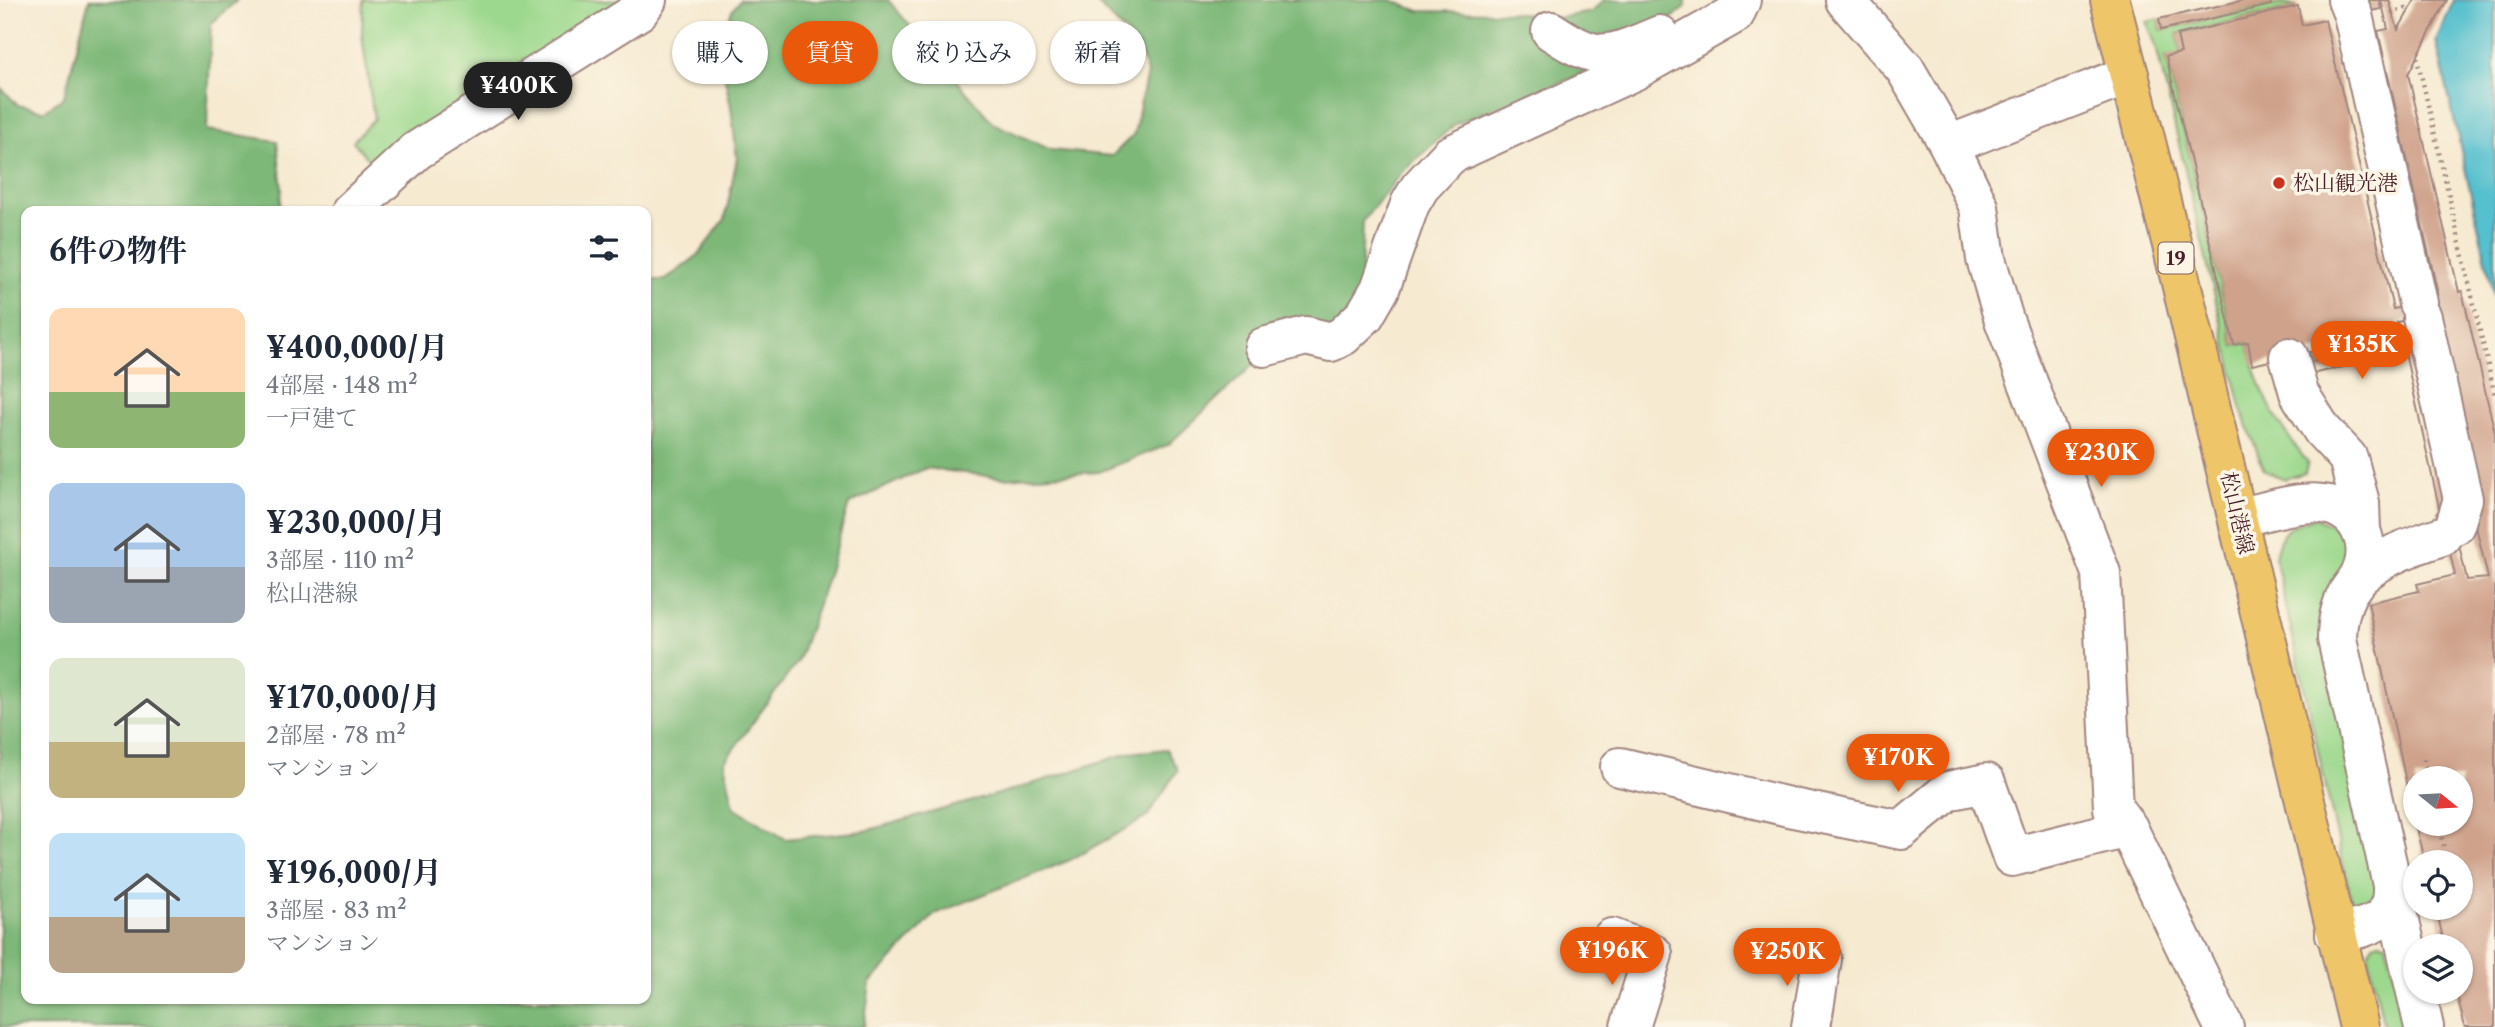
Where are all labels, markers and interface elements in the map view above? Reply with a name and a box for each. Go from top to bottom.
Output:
chip: 購入 [672,21,768,84]
chip: 賃貸 [782,21,878,84]
chip: 絞り込み [892,21,1036,84]
chip: 新着 [1050,21,1146,84]
pin: ¥400K [469,62,567,122]
text: ¥400K [479,71,557,99]
place label: 松山観光港 [2293,170,2398,195]
marker: 松山観光港 [2271,175,2287,191]
icon: filters [585,229,623,267]
text: 6件の物件 [49,232,187,269]
road number: 19 [2158,242,2194,274]
pin: ¥135K [2313,322,2411,381]
text: ¥400,000/月 [266,329,448,366]
text: ¥135K [2327,330,2397,358]
icon: home [105,336,189,420]
text: 4部屋 · 148 m² [266,371,418,399]
text: 一戸建て [266,404,358,432]
pin: ¥230K [2052,430,2150,489]
text: ¥230K [2063,438,2139,466]
street label: 松山港線 [2216,469,2259,557]
text: ¥230,000/月 [266,504,446,541]
icon: home [105,511,189,595]
text: 3部屋 · 110 m² [266,546,414,574]
text: 松山港線 [266,579,358,607]
text: ¥170,000/月 [266,679,440,716]
icon: home [105,686,189,770]
text: 2部屋 · 78 m² [266,721,406,749]
pin: ¥170K [1849,734,1947,794]
text: ¥170K [1862,743,1934,771]
text: マンション [266,754,380,782]
north arrow [2403,766,2473,836]
map controls [2403,766,2473,1004]
button: locate [2403,850,2473,920]
text: ¥196,000/月 [266,854,442,891]
icon: home [105,861,189,945]
text: 3部屋 · 83 m² [266,896,407,924]
pin: ¥196K [1563,928,1661,987]
pin: ¥250K [1738,928,1836,988]
text: マンション [266,929,380,957]
button: layers [2403,934,2473,1004]
text: ¥196K [1576,936,1648,964]
text: ¥250K [1749,937,1825,965]

